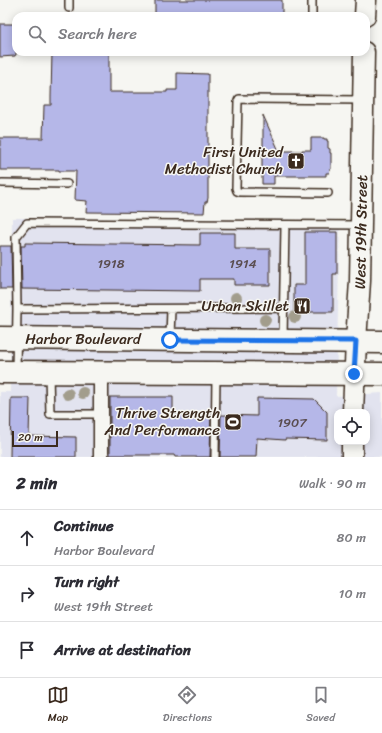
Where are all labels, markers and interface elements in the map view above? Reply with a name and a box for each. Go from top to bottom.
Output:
search box [12,12,370,56]
text: Search here [58,21,137,47]
icon: search [26,23,48,45]
place label: First United Methodist Church [165,139,284,182]
church icon: First United Methodist Church [286,151,306,171]
street label: West 19th Street [347,174,375,289]
house number: 1918 [98,252,125,275]
house number: 1914 [229,252,257,275]
place label: Urban Skillet [201,293,289,319]
restaurant icon: Urban Skillet [292,296,312,316]
street label: Harbor Boulevard [25,326,142,352]
route start [161,331,179,349]
route end [345,365,363,383]
place label: Thrive Strength And Performance [104,400,220,443]
map controls [334,409,370,445]
button: locate [334,409,370,445]
house number: 1907 [277,411,308,434]
sports icon: Thrive Strength And Performance [223,412,243,432]
text: 20 m [18,428,43,447]
scale bar [12,429,58,448]
text: 2 min [16,468,57,498]
text: Walk · 90 m [299,472,366,495]
text: Continue [54,513,114,539]
text: 80 m [337,526,366,549]
icon: ahead [16,527,38,549]
text: Harbor Boulevard [54,539,154,562]
text: Turn right [54,569,119,595]
text: 10 m [339,582,366,605]
icon: right [16,583,38,605]
text: West 19th Street [54,595,153,618]
text: Arrive at destination [54,637,191,663]
icon: arrive [16,639,38,661]
tab: Map [47,684,69,727]
tab: Directions [163,684,212,727]
tab: Saved [306,684,335,727]

